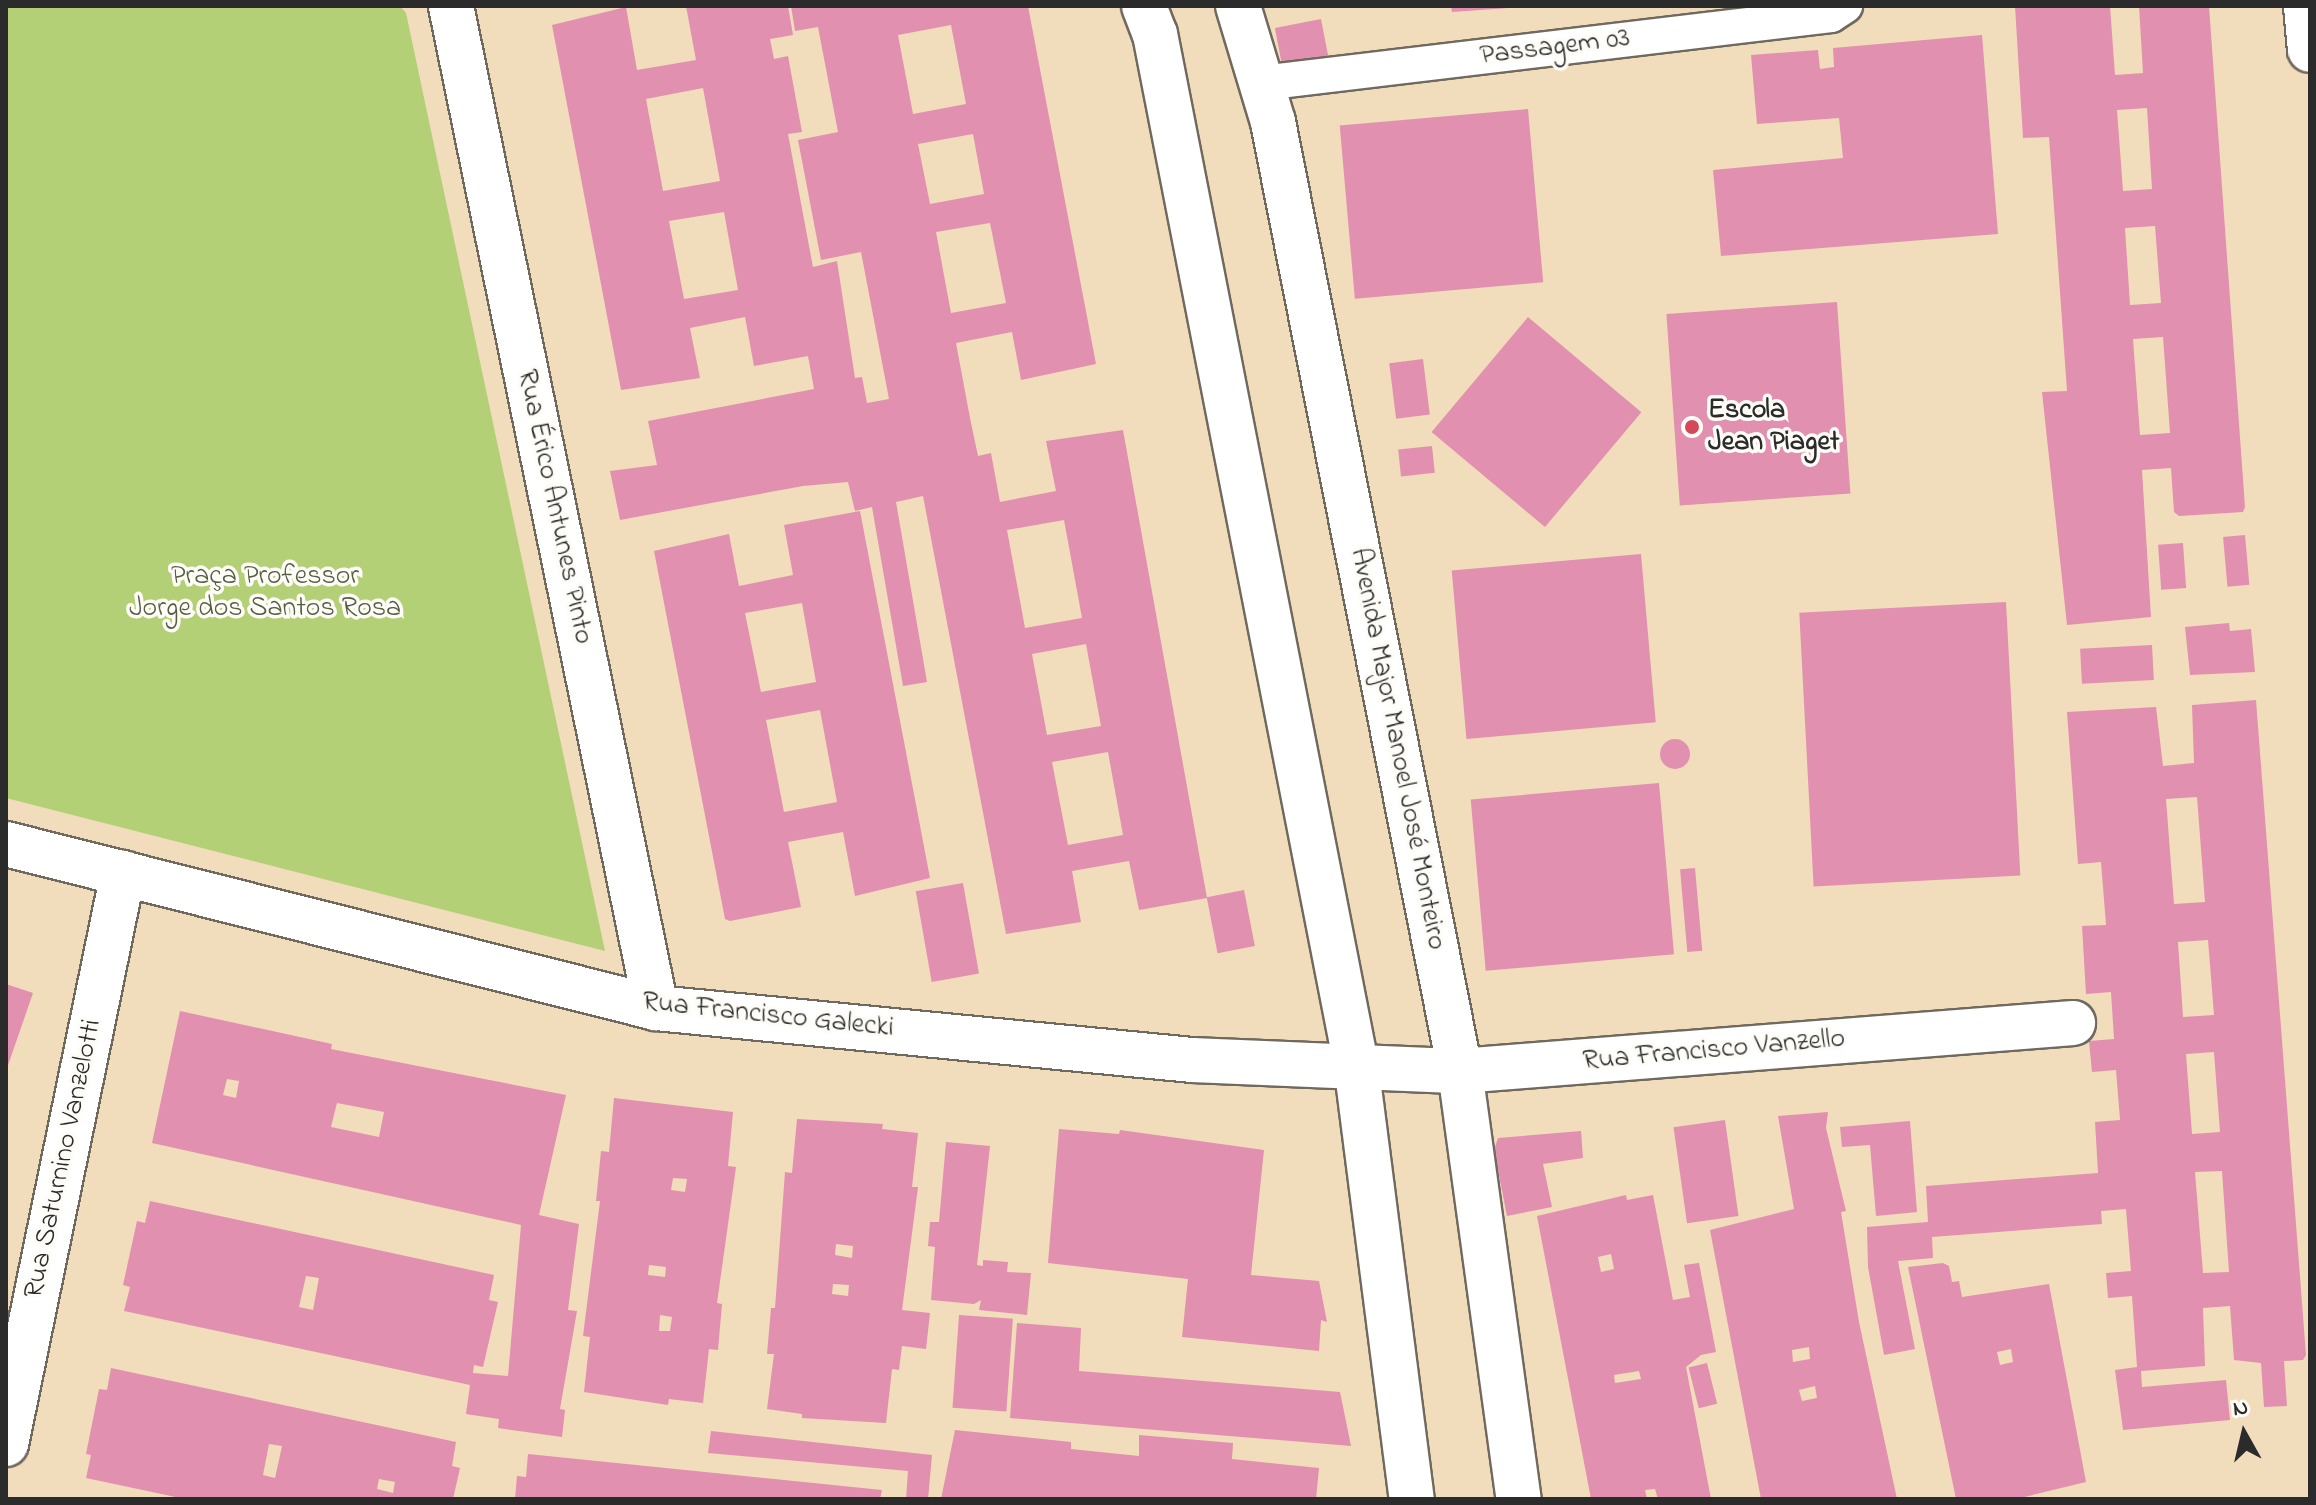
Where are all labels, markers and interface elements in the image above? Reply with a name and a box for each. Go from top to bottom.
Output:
street label: Passagem 03 [1478,22,1632,74]
street label: Rua Érico Antunes Pinto [509,367,599,647]
place label: Escola Jean Piaget [1708,394,1839,460]
marker: Escola Jean Piaget [1683,418,1701,436]
street label: Avenida Major Manoel José Monteiro [1342,545,1452,953]
park label: Praça Professor Jorge dos Santos Rosa [129,560,401,626]
street label: Rua Francisco Galecki [641,986,895,1046]
street label: Rua Saturnino Vanzelotti [18,1016,110,1302]
street label: Rua Francisco Vanzello [1581,1023,1847,1079]
text: N [2231,1392,2250,1426]
north arrow [2204,1393,2284,1473]

